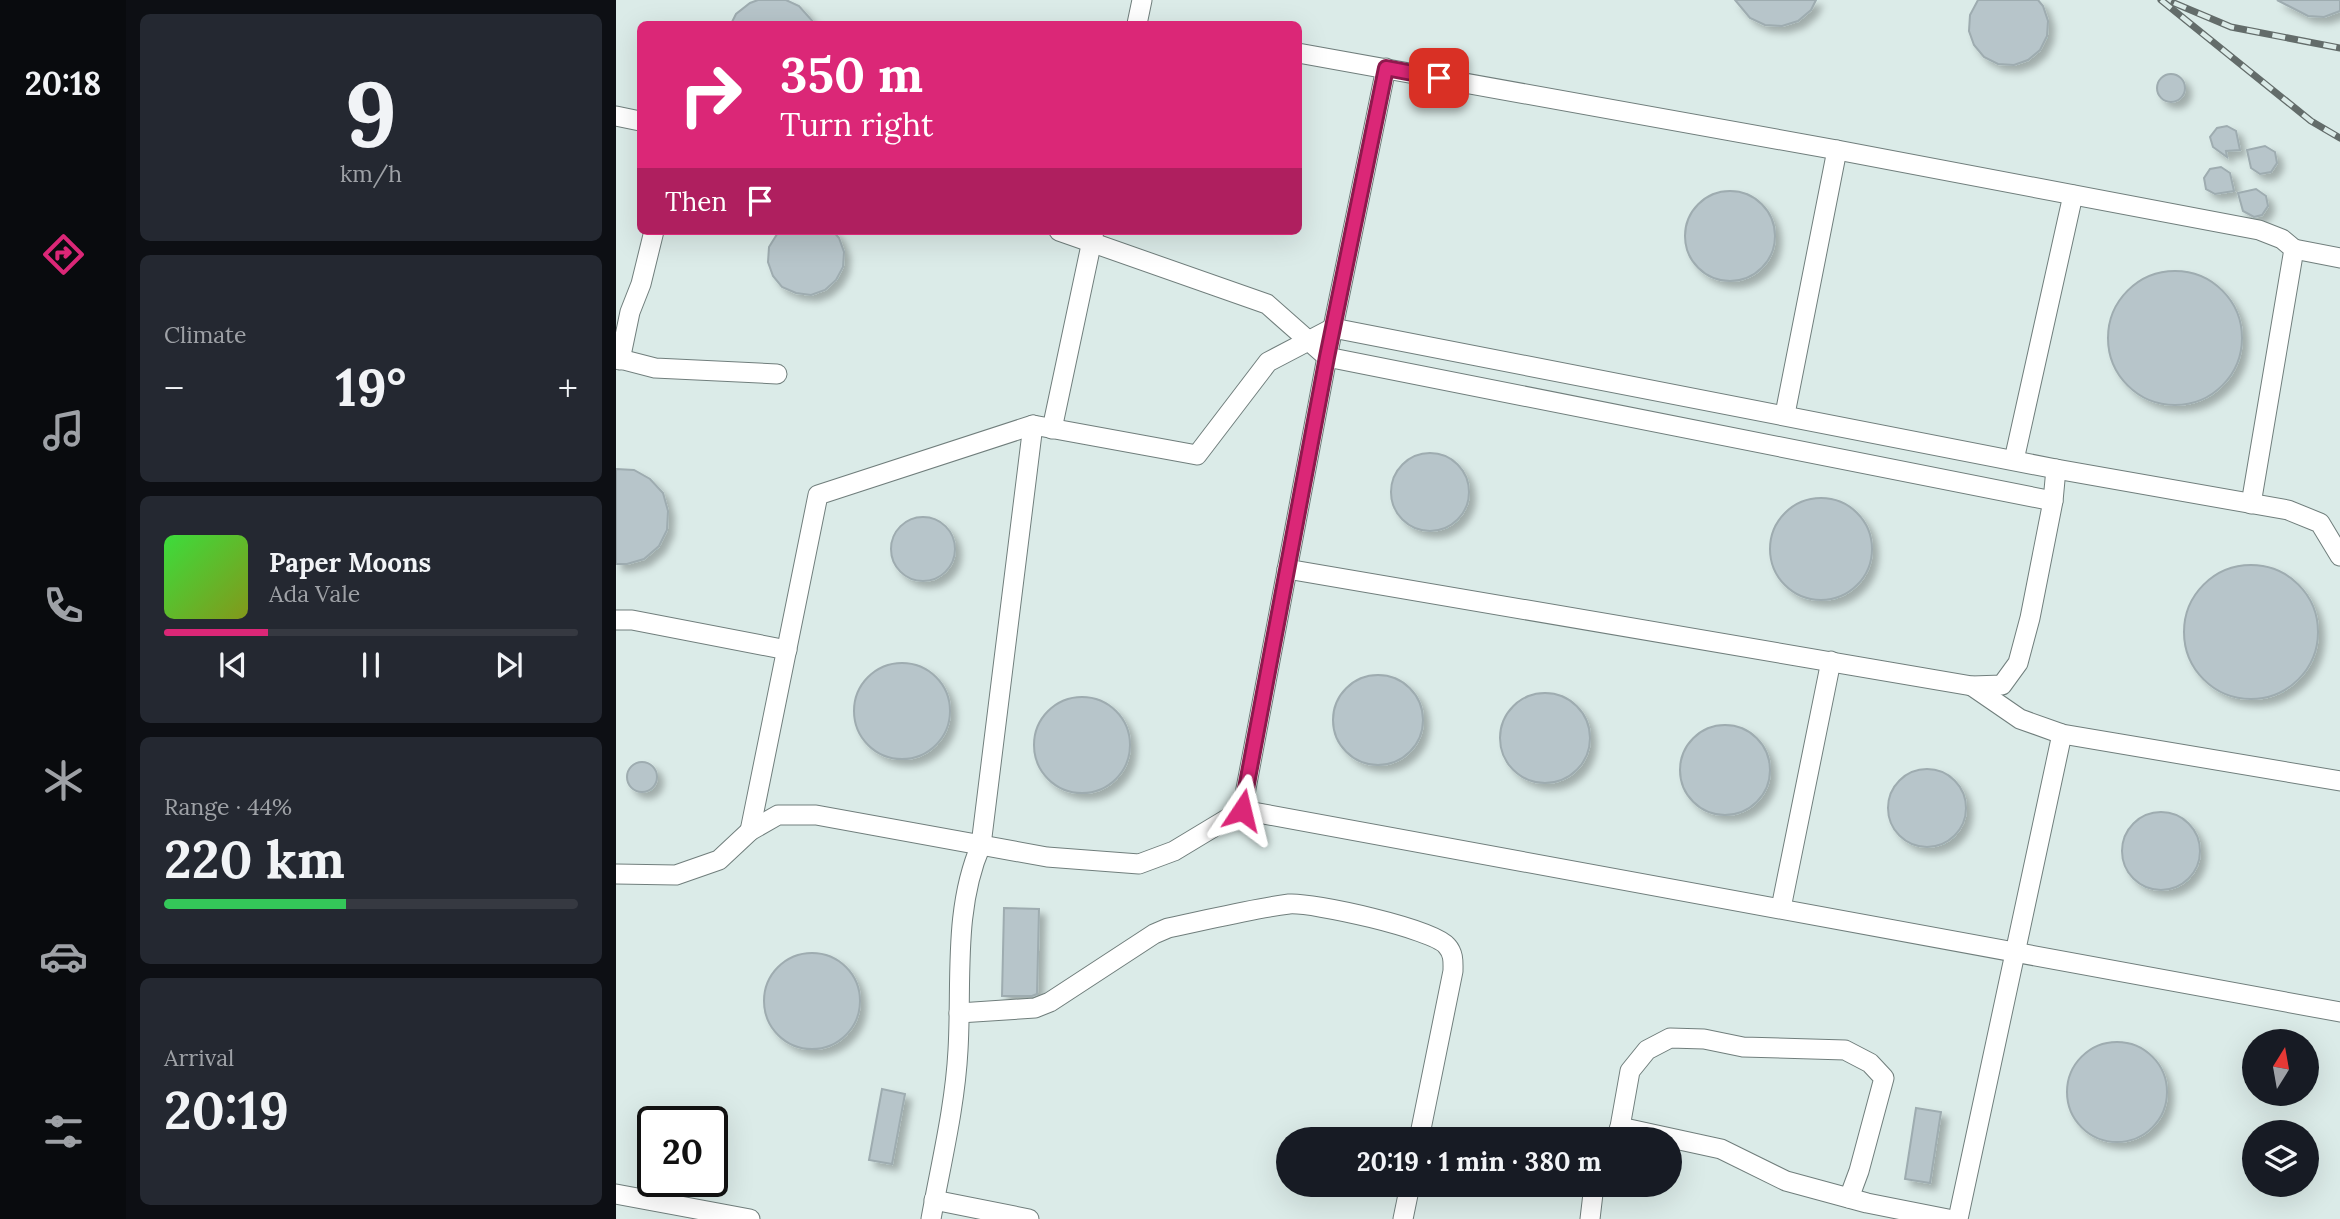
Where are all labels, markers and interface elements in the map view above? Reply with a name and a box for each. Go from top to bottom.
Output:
text: 350 m [780,43,923,105]
pin [1409,48,1469,108]
icon: right [665,49,756,140]
text: 9 [345,55,397,172]
icon: arrive [1420,59,1458,97]
text: 20:18 [25,63,101,104]
text: Turn right [780,104,933,145]
text: km/h [340,159,402,188]
icon: arrive [741,182,779,220]
text: Then [665,185,727,218]
icon: directions [39,230,88,279]
text: Climate [164,320,246,349]
text: 19° [336,354,406,420]
text: − [164,364,184,412]
text: + [558,364,578,412]
icon: music [39,406,88,455]
text: Paper Moons [269,546,431,579]
text: Ada Vale [269,579,360,608]
icon: phone [39,581,88,630]
icon: previous [214,646,252,684]
icon: pause [352,646,390,684]
icon: next [490,646,528,684]
icon: climate [39,756,88,805]
position arrow [1205,773,1279,847]
text: Range · 44% [164,792,292,821]
text: 220 km [164,826,345,892]
icon: car [39,932,88,981]
north arrow [2242,1029,2319,1106]
map controls [2242,1029,2319,1197]
text: Arrival [164,1043,234,1072]
text: 20:19 [164,1077,289,1143]
speed limit sign: 20 [637,1106,728,1197]
icon: filters [39,1107,88,1156]
button: layers [2242,1120,2319,1197]
text: 20:19 · 1 min · 380 m [1357,1145,1601,1178]

